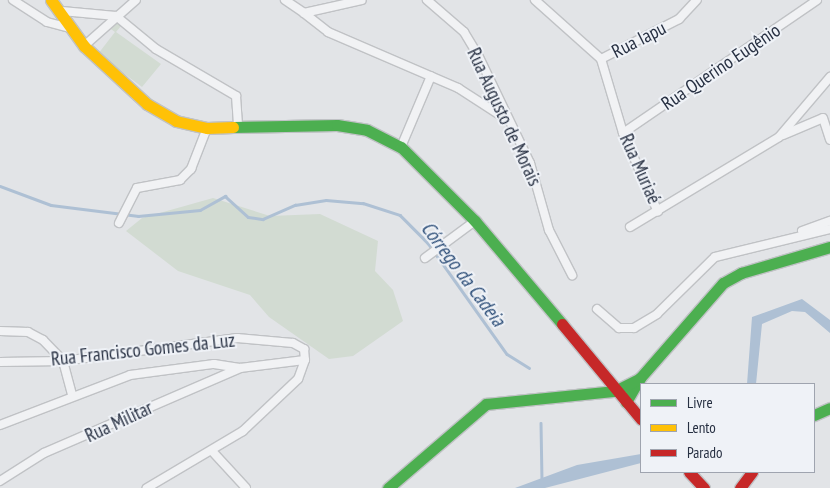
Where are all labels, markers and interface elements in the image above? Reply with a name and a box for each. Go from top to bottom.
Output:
street label: Rua Iapu [608,17,670,63]
street label: Rua Querino Eugênio [657,19,785,115]
street label: Rua Augusto de Morais [462,44,546,190]
street label: Rua Muriaé [615,131,665,207]
water label: Córrego da Cadeia [416,217,510,331]
street label: Rua Francisco Gomes da Luz [50,329,236,371]
legend [640,383,815,473]
text: Livre [687,393,713,412]
street label: Rua Militar [82,396,156,448]
text: Lento [687,418,716,437]
text: Parado [687,443,722,462]

